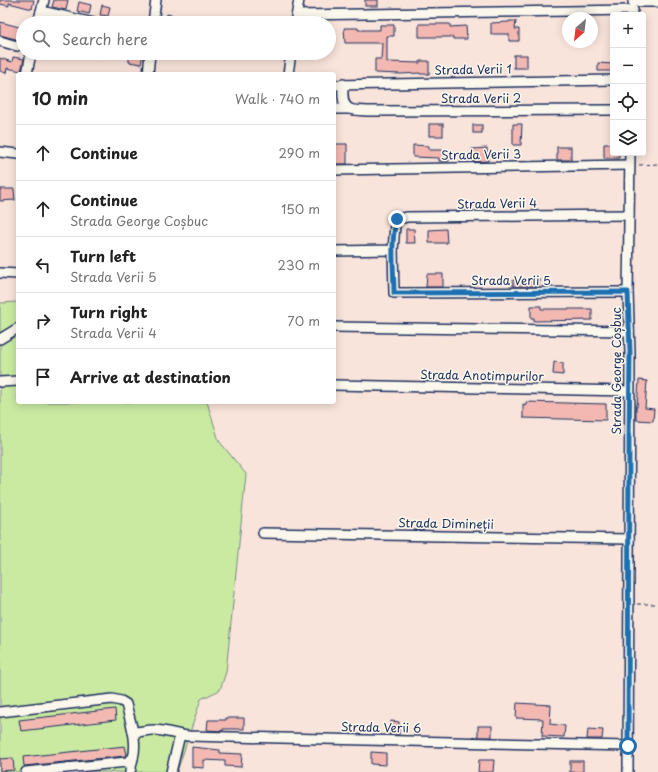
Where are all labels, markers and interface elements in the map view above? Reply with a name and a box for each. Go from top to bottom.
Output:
north arrow [562,12,598,48]
map controls [610,12,646,156]
button: + [610,12,646,48]
search box [16,16,336,60]
icon: search [30,27,52,49]
text: Search here [62,27,148,50]
button: − [610,48,646,84]
street label: Strada Verii 1 [434,59,512,79]
button: locate [610,84,646,120]
text: 10 min [32,85,88,111]
text: Walk · 740 m [235,89,320,108]
street label: Strada Verii 2 [441,89,521,107]
button: layers [610,120,646,156]
text: Continue [70,141,138,164]
icon: ahead [32,142,54,164]
text: 290 m [279,143,320,162]
street label: Strada Verii 3 [441,144,521,164]
text: Continue [70,188,138,211]
street label: Strada Verii 4 [457,193,537,213]
icon: ahead [32,198,54,220]
text: 150 m [281,199,320,218]
route end [388,210,406,228]
text: Strada George Coșbuc [70,211,208,230]
text: Turn left [70,244,136,267]
icon: left [32,254,54,276]
text: 230 m [278,255,320,274]
text: Strada Verii 5 [70,267,157,286]
street label: Strada Verii 5 [471,271,551,289]
text: Turn right [70,300,147,323]
street label: Strada George Coșbuc [607,307,625,435]
icon: right [32,310,54,332]
text: 70 m [287,311,320,330]
text: Strada Verii 4 [70,323,157,342]
text: Arrive at destination [70,365,231,388]
street label: Strada Anotimpurilor [420,365,545,385]
icon: arrive [32,366,54,388]
street label: Strada Dimineții [398,513,494,533]
street label: Strada Verii 6 [341,717,421,737]
route start [619,737,637,755]

